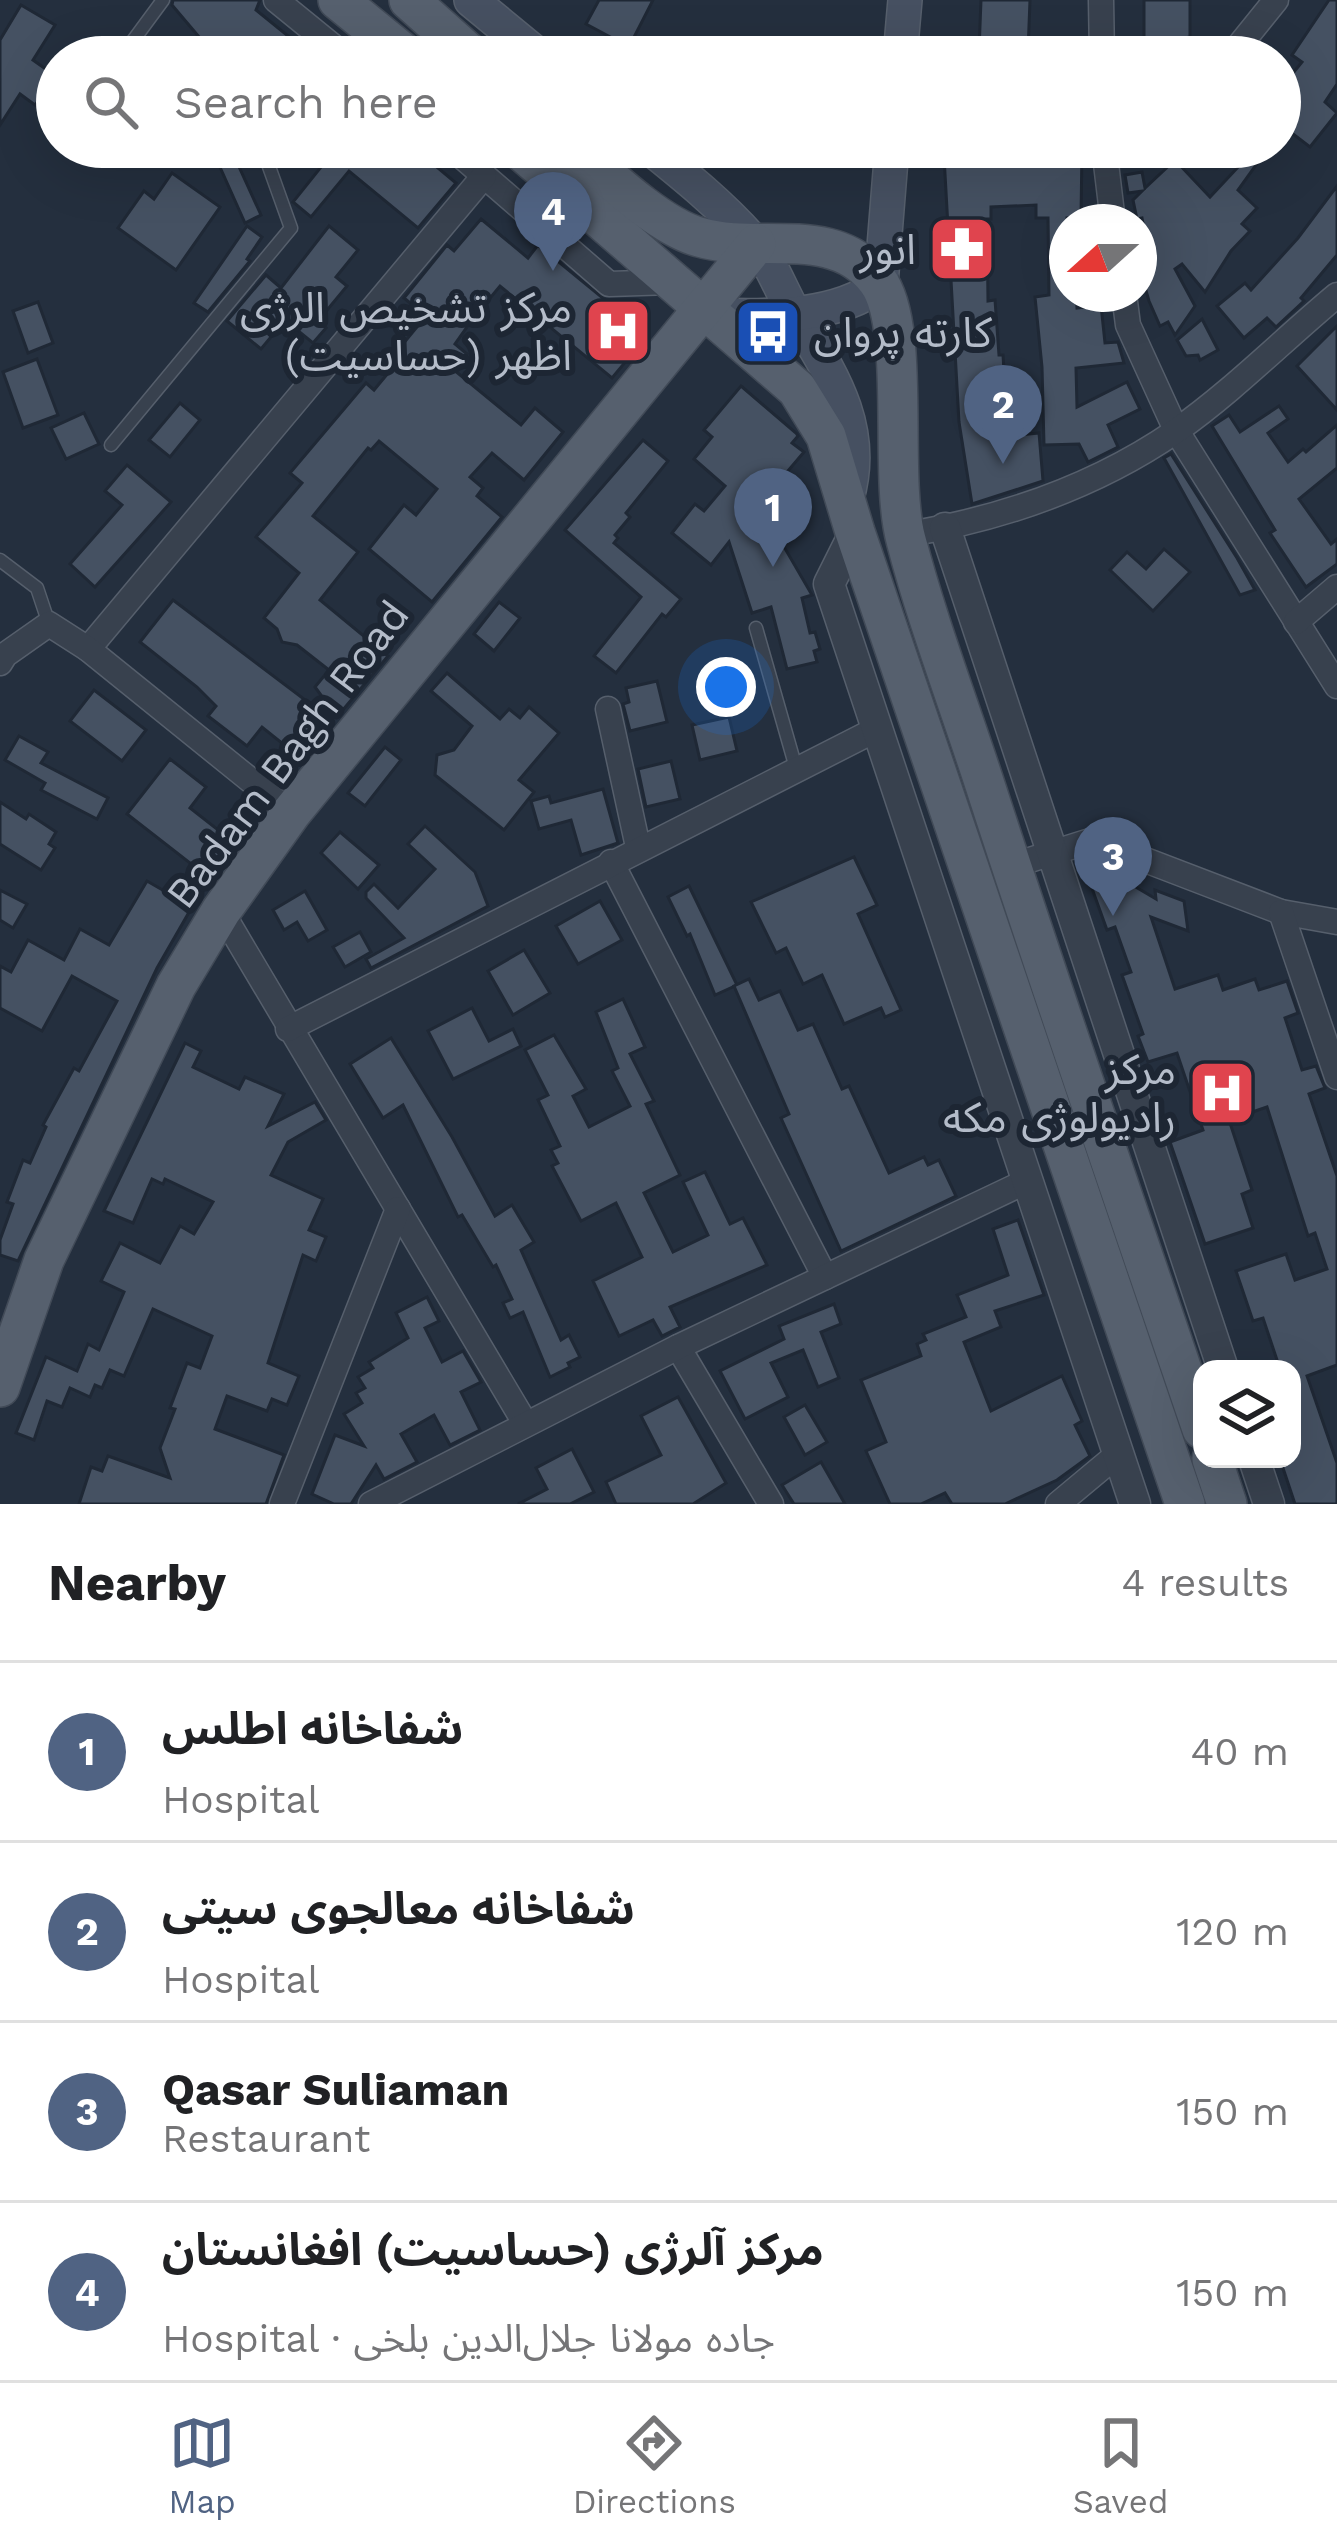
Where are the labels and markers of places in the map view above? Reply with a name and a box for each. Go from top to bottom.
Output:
pin: 4 [514,172,592,271]
pharmacy icon: انور [927,214,997,284]
place label: انور [857,225,916,274]
place label: مرکز تشخیص الرژی (حساسیت) اظهر [240,283,572,380]
hospital icon: مرکز تشخیص الرژی (حساسیت) اظهر [583,296,653,366]
bus stop icon: کارته پروان [733,297,803,367]
place label: کارته پروان [814,308,992,359]
pin: 2 [964,365,1042,464]
pin: 1 [734,468,812,567]
pin: 3 [1074,817,1152,916]
place label: مرکز رادیولوژی مکه [943,1045,1176,1142]
hospital icon: مرکز رادیولوژی مکه [1187,1058,1257,1128]

